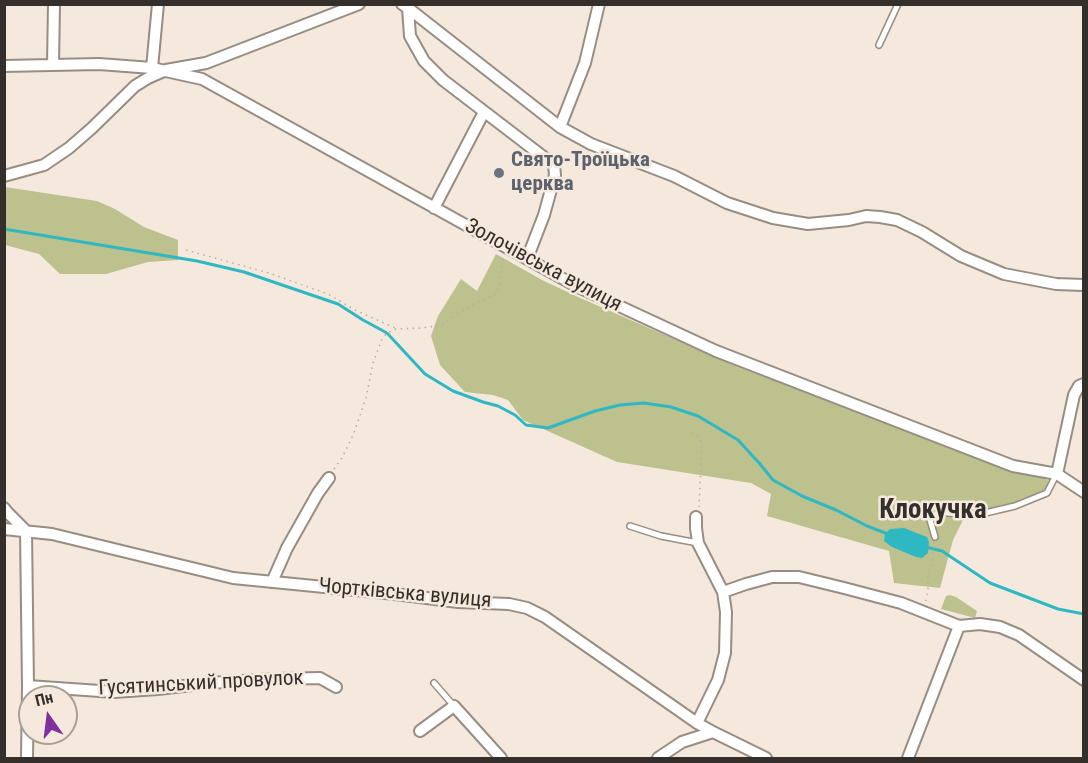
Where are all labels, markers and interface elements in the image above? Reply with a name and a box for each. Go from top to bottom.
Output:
place label: Свято-Троїцька церква [511,148,650,198]
marker: Свято-Троїцька церква [492,166,506,180]
street label: Золочівська вулиця [460,214,626,318]
district label: Клокучка [879,495,987,527]
street label: Чортківська вулиця [318,574,492,614]
street label: Гусятинський провулок [98,666,304,702]
north arrow [18,685,78,745]
text: Пн [33,688,55,710]

